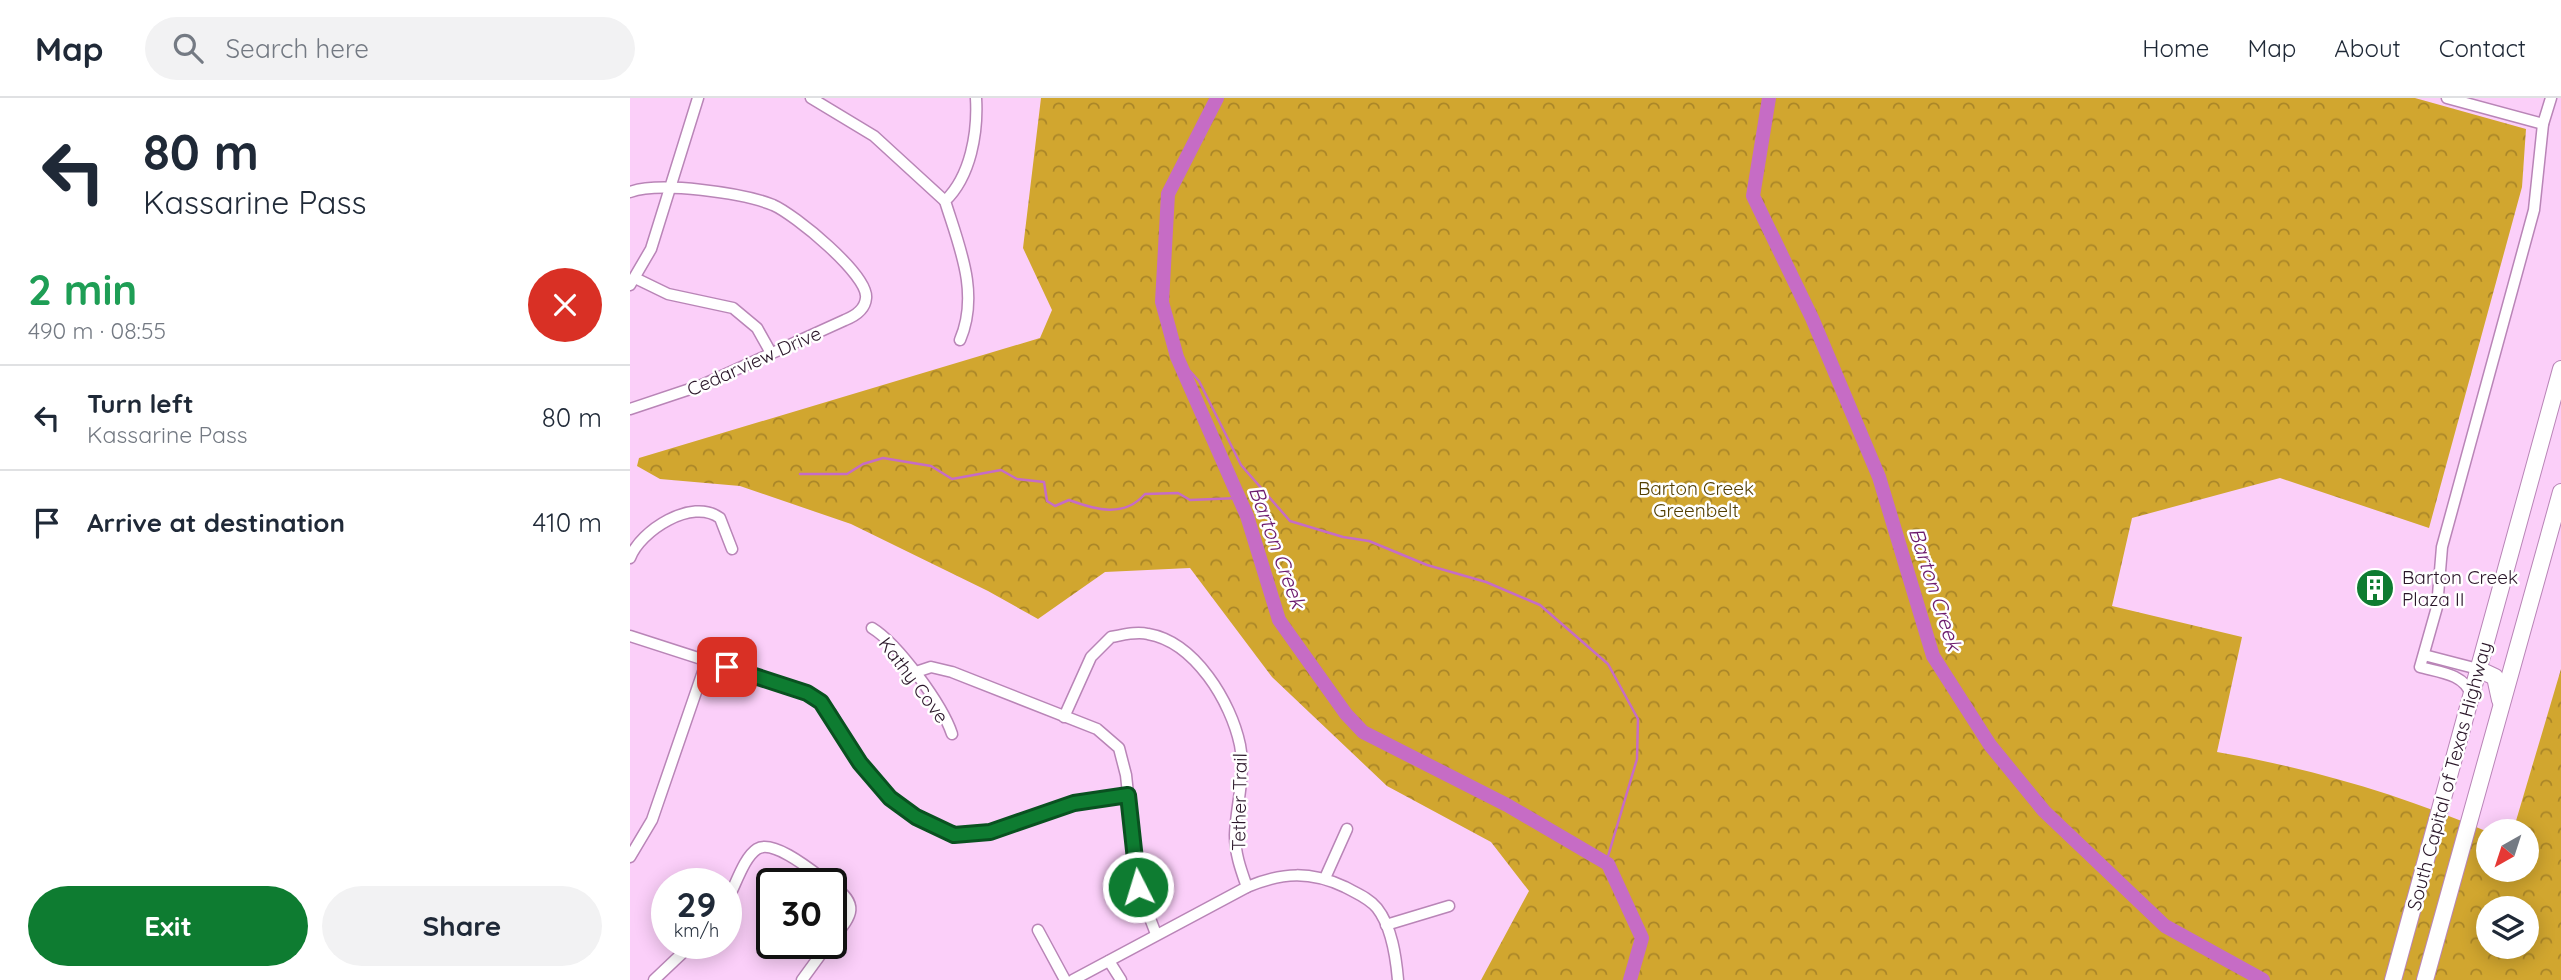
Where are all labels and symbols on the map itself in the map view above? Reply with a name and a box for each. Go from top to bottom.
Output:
street label: Cedarview Drive [683,321,825,401]
park label: Barton Creek Greenbelt [1638,476,1754,522]
water label: Barton Creek [1244,482,1313,613]
water label: Barton Creek [1904,524,1969,656]
place label: Barton Creek Plaza II [2402,565,2518,611]
building icon: Barton Creek Plaza II [2354,567,2396,609]
street label: Kathy Cove [874,632,954,728]
pin [697,637,757,697]
street label: South Capital of Texas Highway [2401,639,2497,913]
street label: Tether Trail [1226,753,1252,851]
north arrow [2476,819,2539,882]
position arrow [1101,850,1175,924]
speed limit sign: 30 [756,868,847,959]

